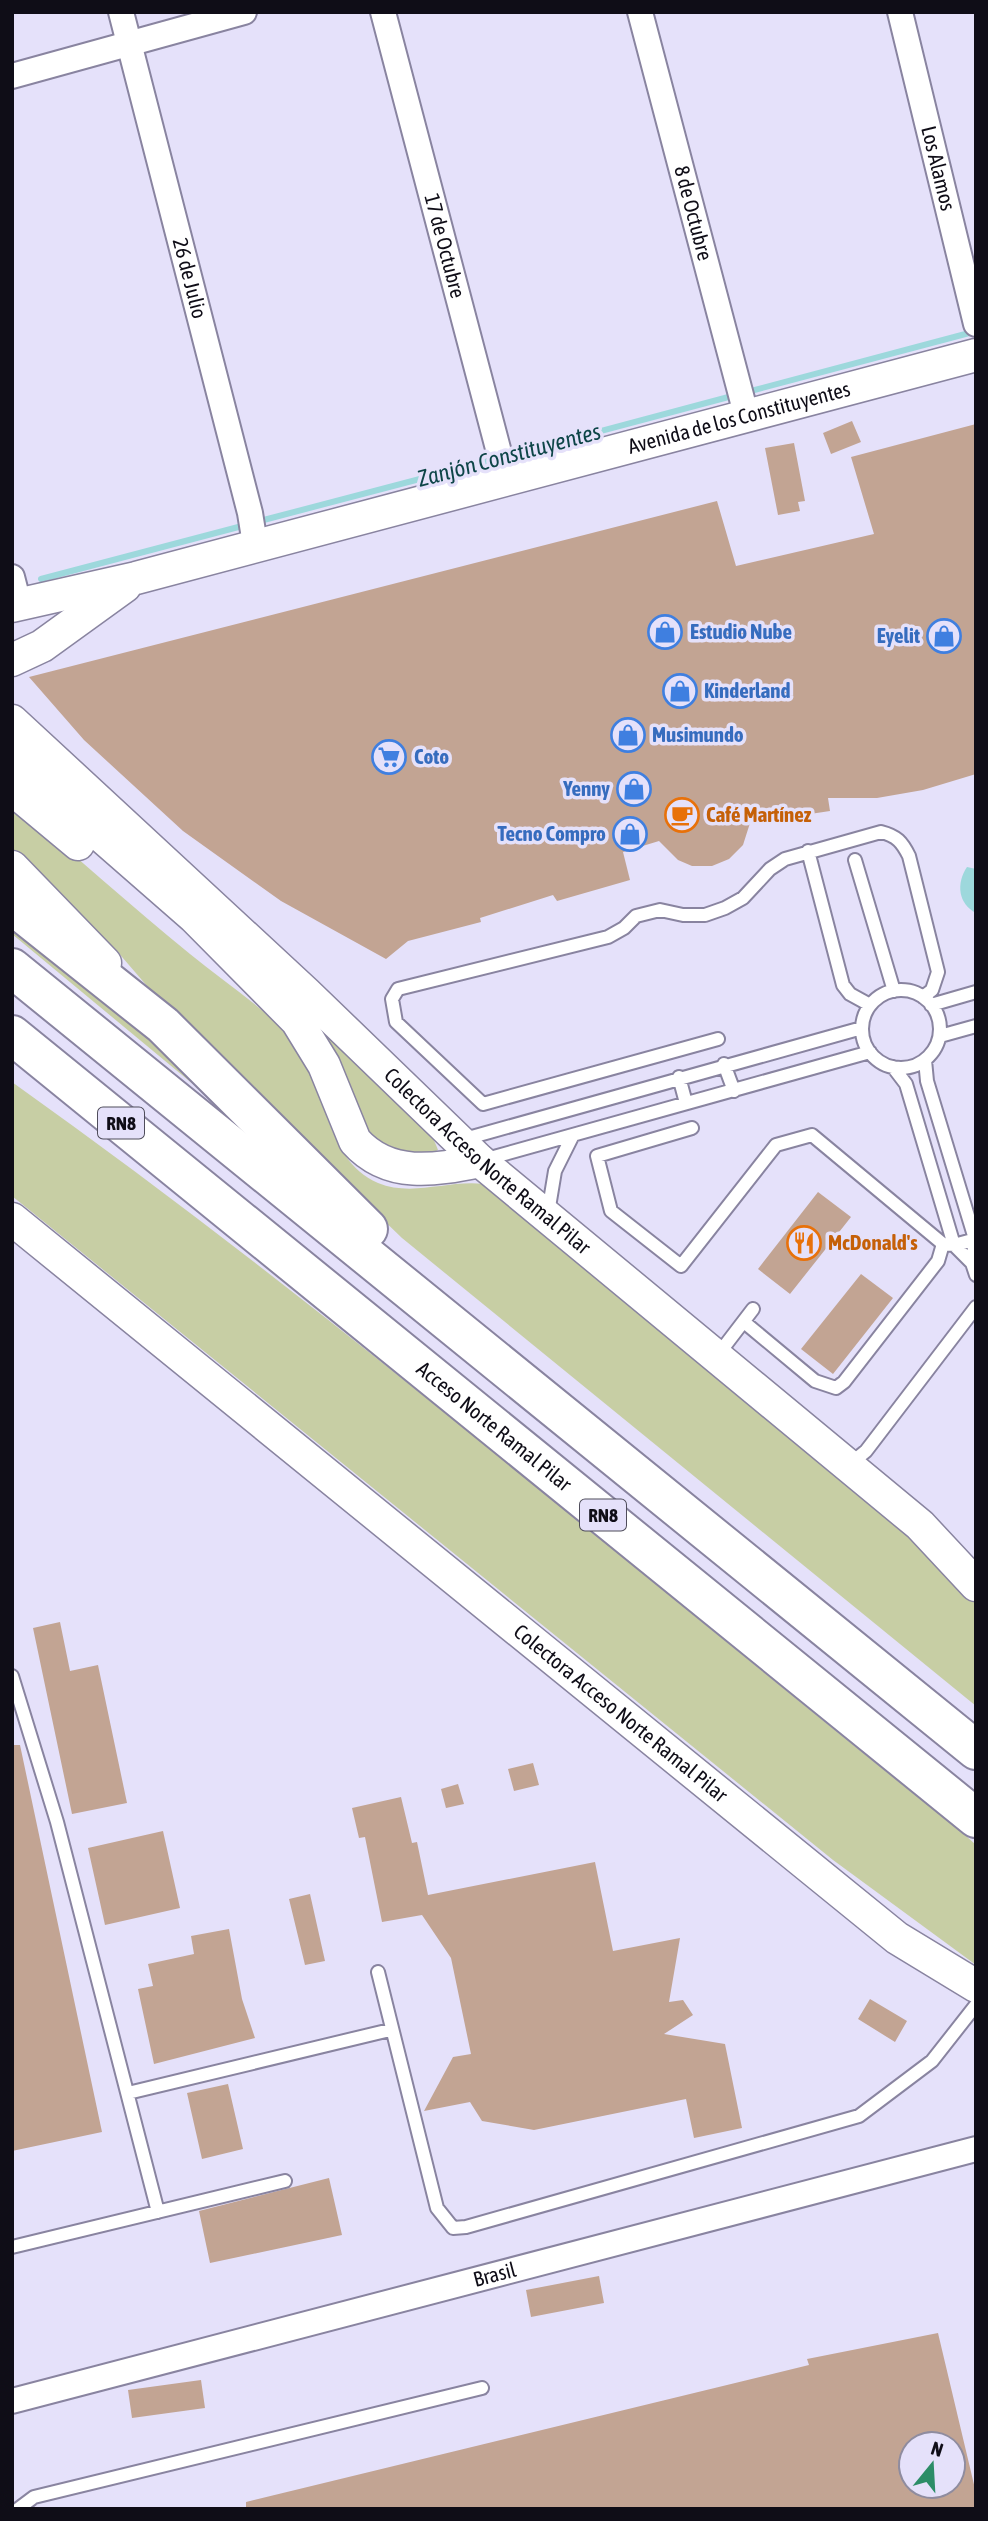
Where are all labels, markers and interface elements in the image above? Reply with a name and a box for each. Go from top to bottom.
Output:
street label: Los Alamos [917,123,961,213]
street label: 8 de Octubre [670,163,718,263]
street label: 17 de Octubre [420,191,471,301]
street label: 26 de Julio [169,235,212,321]
street label: Avenida de los Constituyentes [625,376,852,458]
water label: Zanjón Constituyentes [415,418,603,492]
shop icon: Estudio Nube [646,613,684,651]
shop icon: Eyelit [925,617,963,655]
place label: Estudio Nube [690,619,792,643]
place label: Eyelit [877,623,920,647]
shop icon: Kinderland [661,672,699,710]
place label: Kinderland [704,678,791,702]
shop icon: Musimundo [609,716,647,754]
place label: Musimundo [652,722,744,746]
supermarket icon: Coto [370,738,408,776]
place label: Coto [414,744,449,768]
shop icon: Yenny [615,770,653,808]
place label: Yenny [562,776,610,800]
cafe icon: Café Martínez [663,796,701,834]
place label: Café Martínez [706,802,812,826]
shop icon: Tecno Compro [611,815,649,853]
place label: Tecno Compro [497,821,606,845]
street label: Colectora Acceso Norte Ramal Pilar [380,1062,597,1259]
road number: RN8 [98,1107,144,1138]
restaurant icon: McDonald's [785,1224,823,1262]
place label: McDonald's [828,1230,918,1254]
street label: Acceso Norte Ramal Pilar [413,1356,577,1496]
road number: RN8 [580,1499,626,1530]
street label: Colectora Acceso Norte Ramal Pilar [510,1619,733,1807]
street label: Brasil [471,2257,519,2291]
north arrow [897,2430,967,2500]
text: N [929,2437,946,2461]

